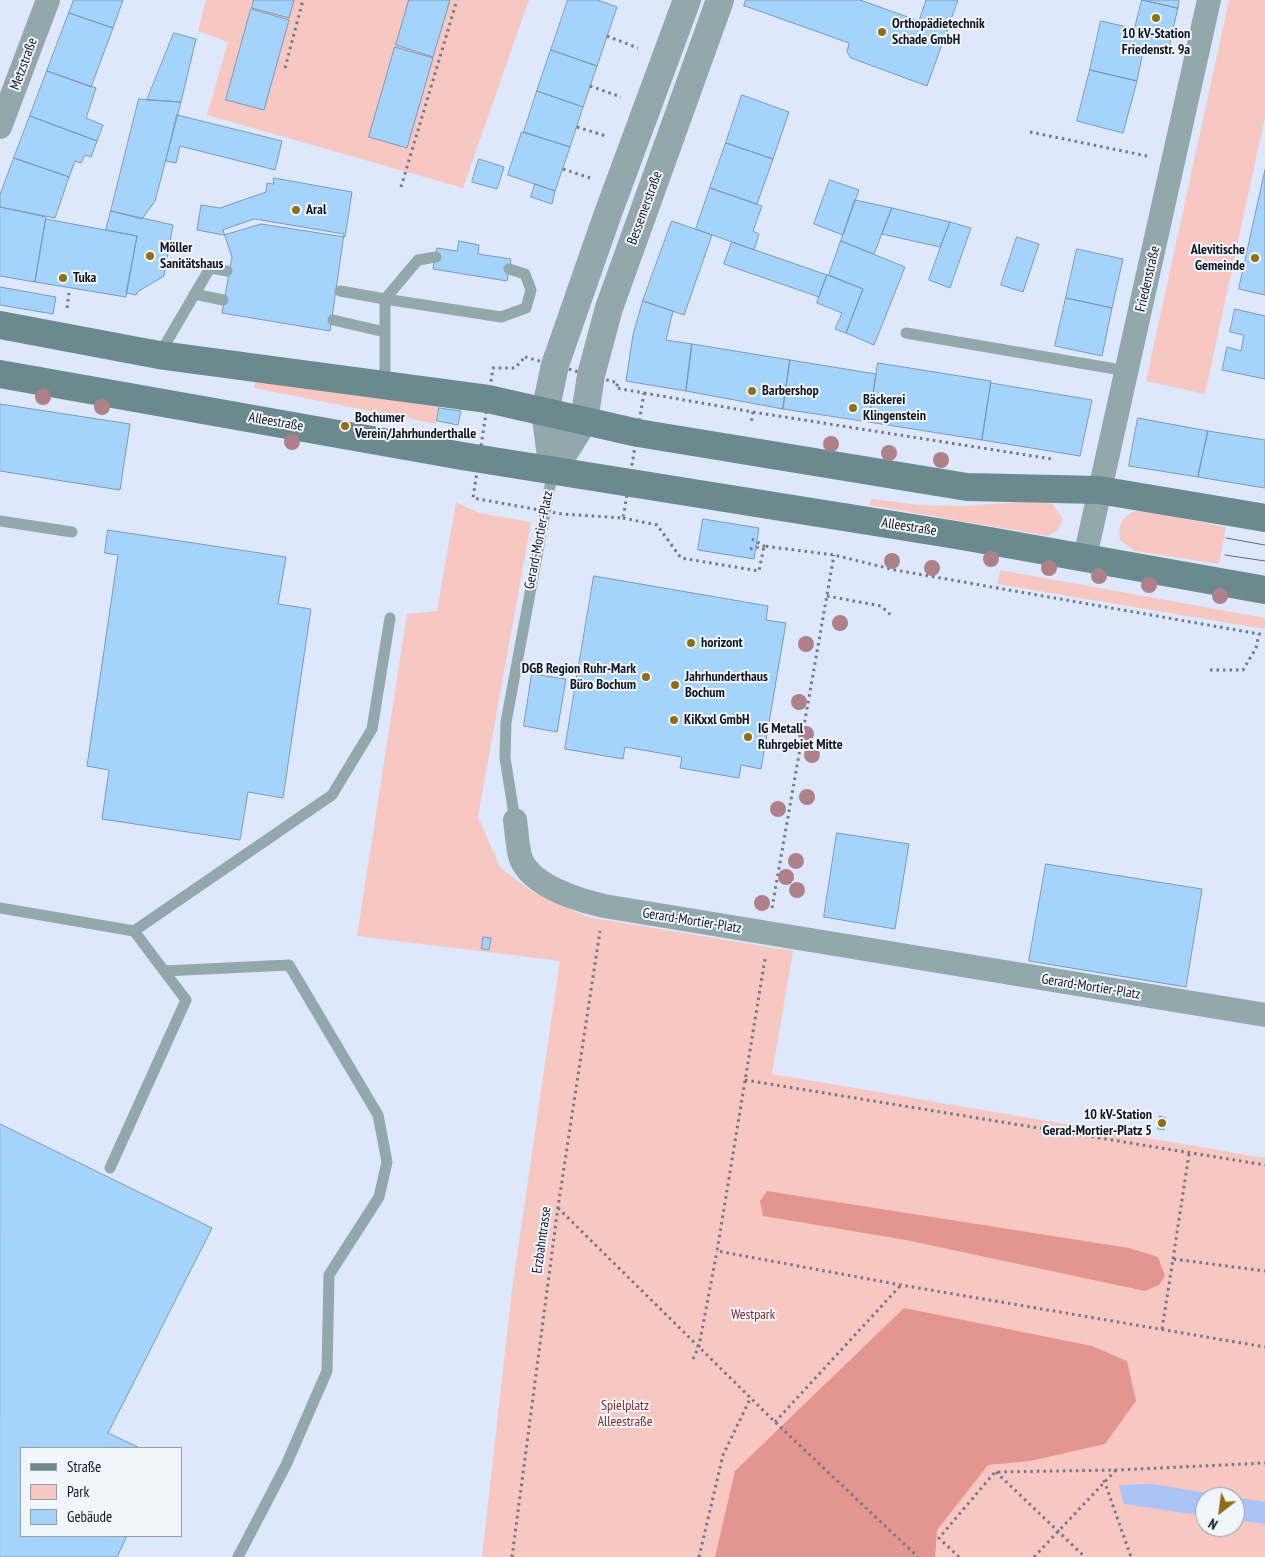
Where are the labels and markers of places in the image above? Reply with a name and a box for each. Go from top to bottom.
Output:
marker: 10 kV-Station Friedenstr. 9a [1150,12,1162,24]
place label: Orthopädietechnik Schade GmbH [892,16,985,48]
marker: Orthopädietechnik Schade GmbH [876,26,888,38]
place label: 10 kV-Station Friedenstr. 9a [1122,26,1190,58]
place label: Aral [306,202,326,218]
marker: Aral [290,204,302,216]
place label: Möller Sanitätshaus [160,240,223,272]
place label: Alevitische Gemeinde [1191,242,1245,274]
marker: Möller Sanitätshaus [144,250,156,262]
marker: Alevitische Gemeinde [1249,252,1261,264]
place label: Tuka [73,270,96,286]
marker: Tuka [57,272,69,284]
place label: Barbershop [762,383,819,399]
marker: Barbershop [746,385,758,397]
place label: Bäckerei Klingenstein [863,392,926,424]
marker: Bäckerei Klingenstein [847,402,859,414]
place label: Bochumer Verein/Jahrhunderthalle [355,410,476,442]
marker: Bochumer Verein/Jahrhunderthalle [339,420,351,432]
place label: horizont [701,635,743,651]
marker: horizont [685,637,697,649]
place label: DGB Region Ruhr-Mark Büro Bochum [522,661,636,694]
place label: Jahrhunderthaus Bochum [685,669,768,702]
marker: DGB Region Ruhr-Mark Büro Bochum [640,671,652,683]
marker: Jahrhunderthaus Bochum [669,679,681,691]
place label: KiKxxl GmbH [684,712,750,728]
marker: KiKxxl GmbH [668,714,680,726]
place label: IG Metall Ruhrgebiet Mitte [758,721,843,754]
marker: IG Metall Ruhrgebiet Mitte [742,731,754,743]
place label: 10 kV-Station Gerad-Mortier-Platz 5 [1042,1107,1152,1140]
marker: 10 kV-Station Gerad-Mortier-Platz 5 [1156,1117,1168,1129]

